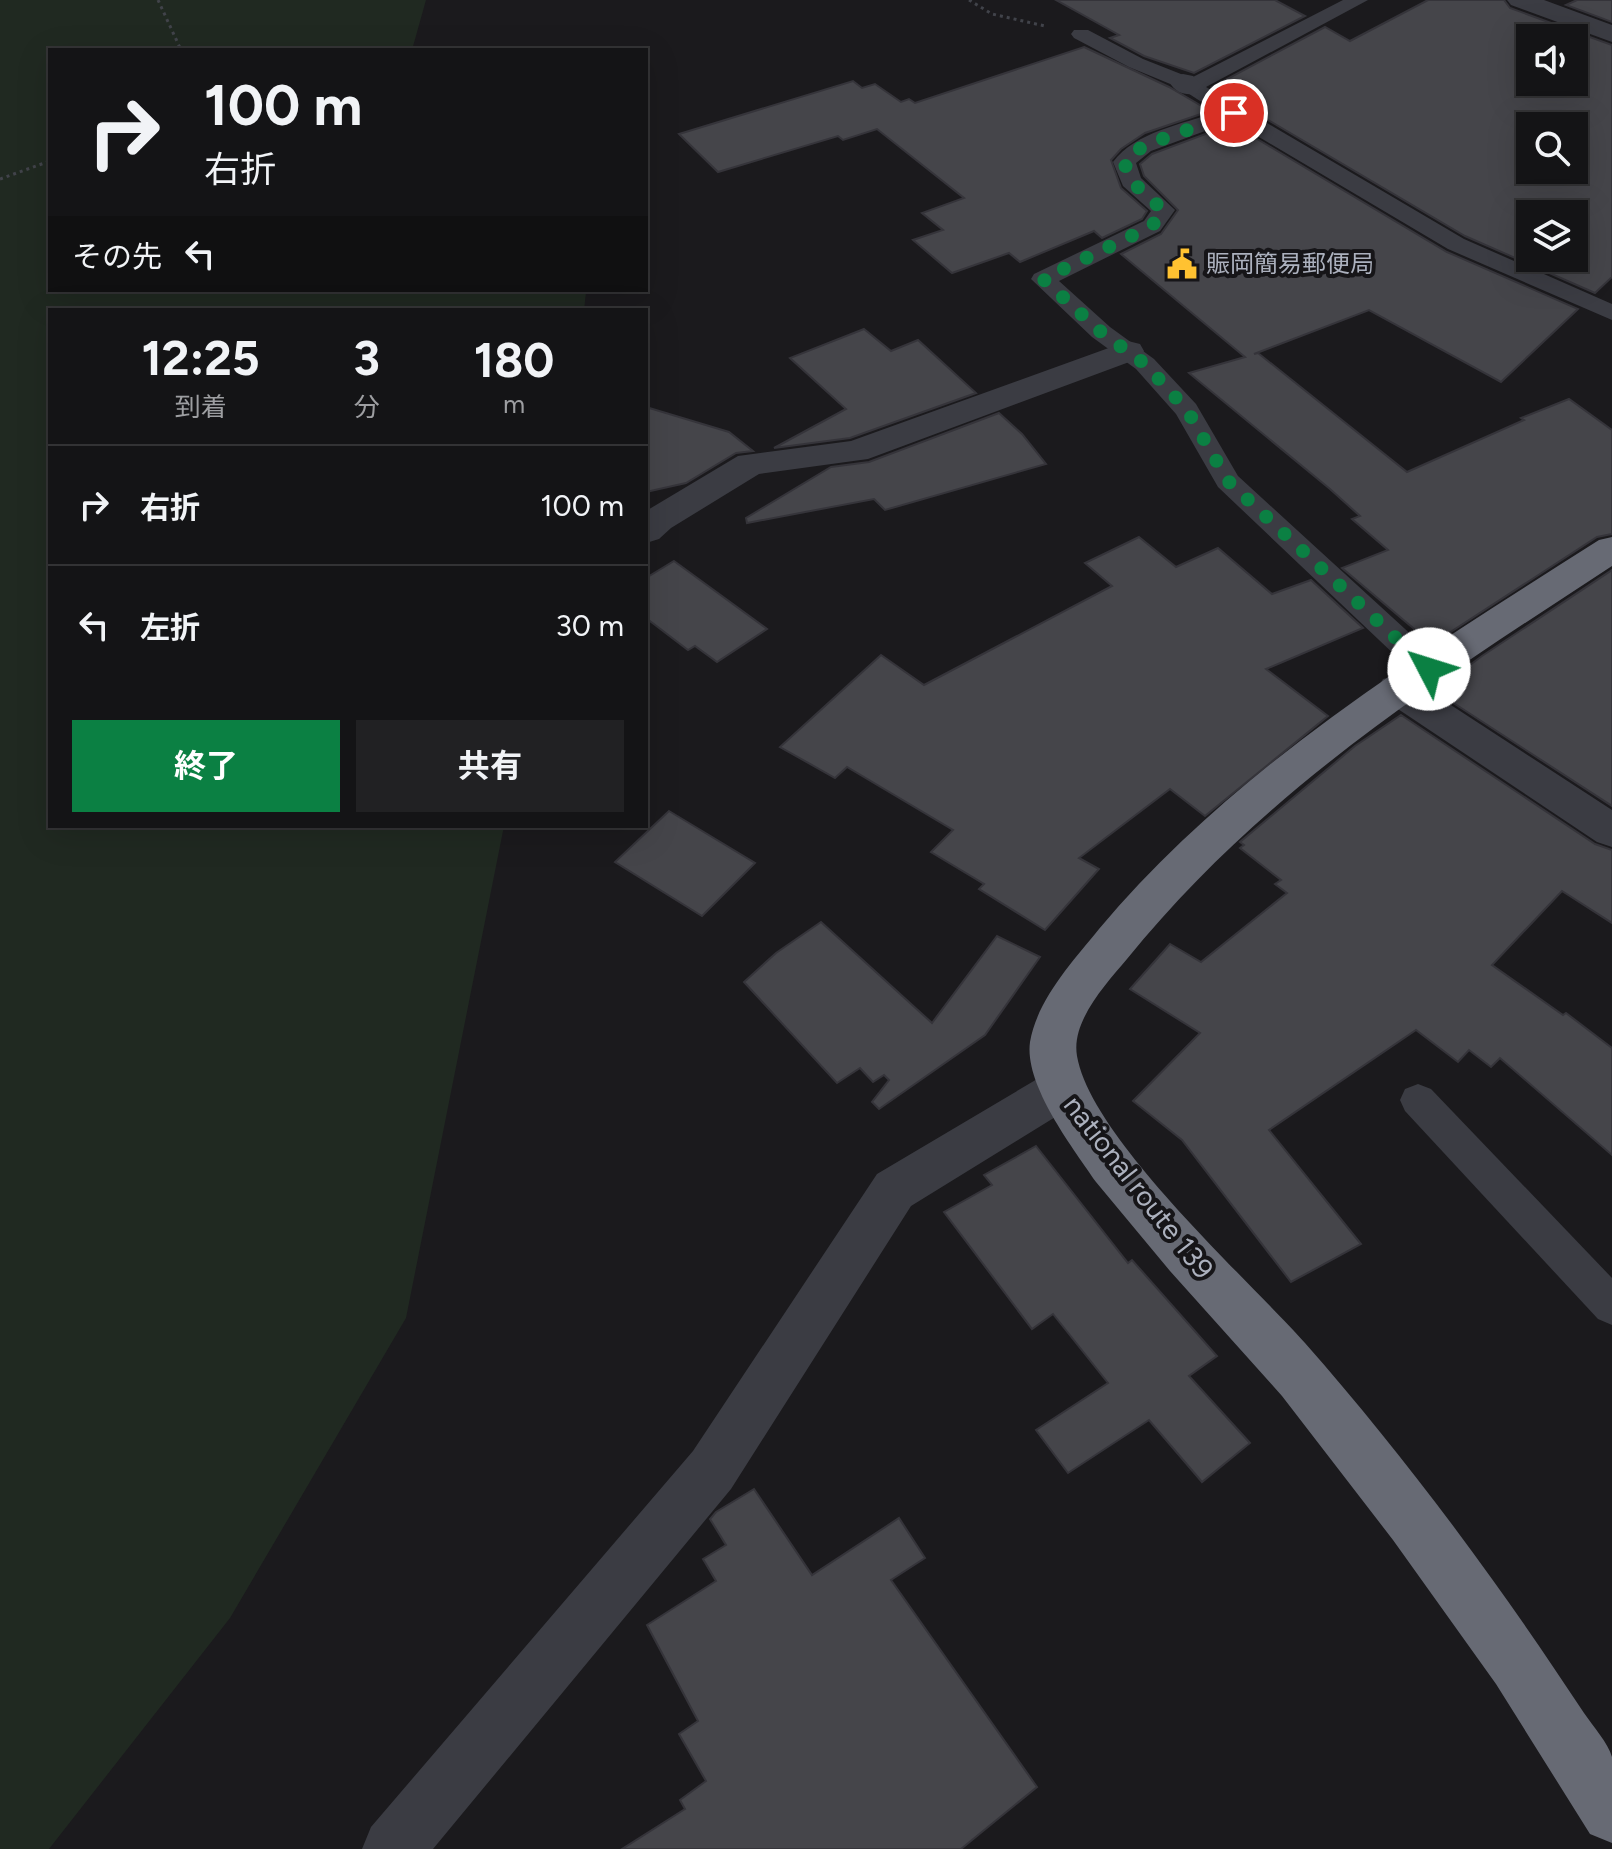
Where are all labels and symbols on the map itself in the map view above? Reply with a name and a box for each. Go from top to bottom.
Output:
pin [1200,79,1268,147]
public building icon: 賑岡簡易郵便局 [1165,247,1199,281]
place label: 賑岡簡易郵便局 [1206,249,1374,278]
position arrow [1387,627,1471,711]
street label: national route 139 [1057,1089,1221,1285]

